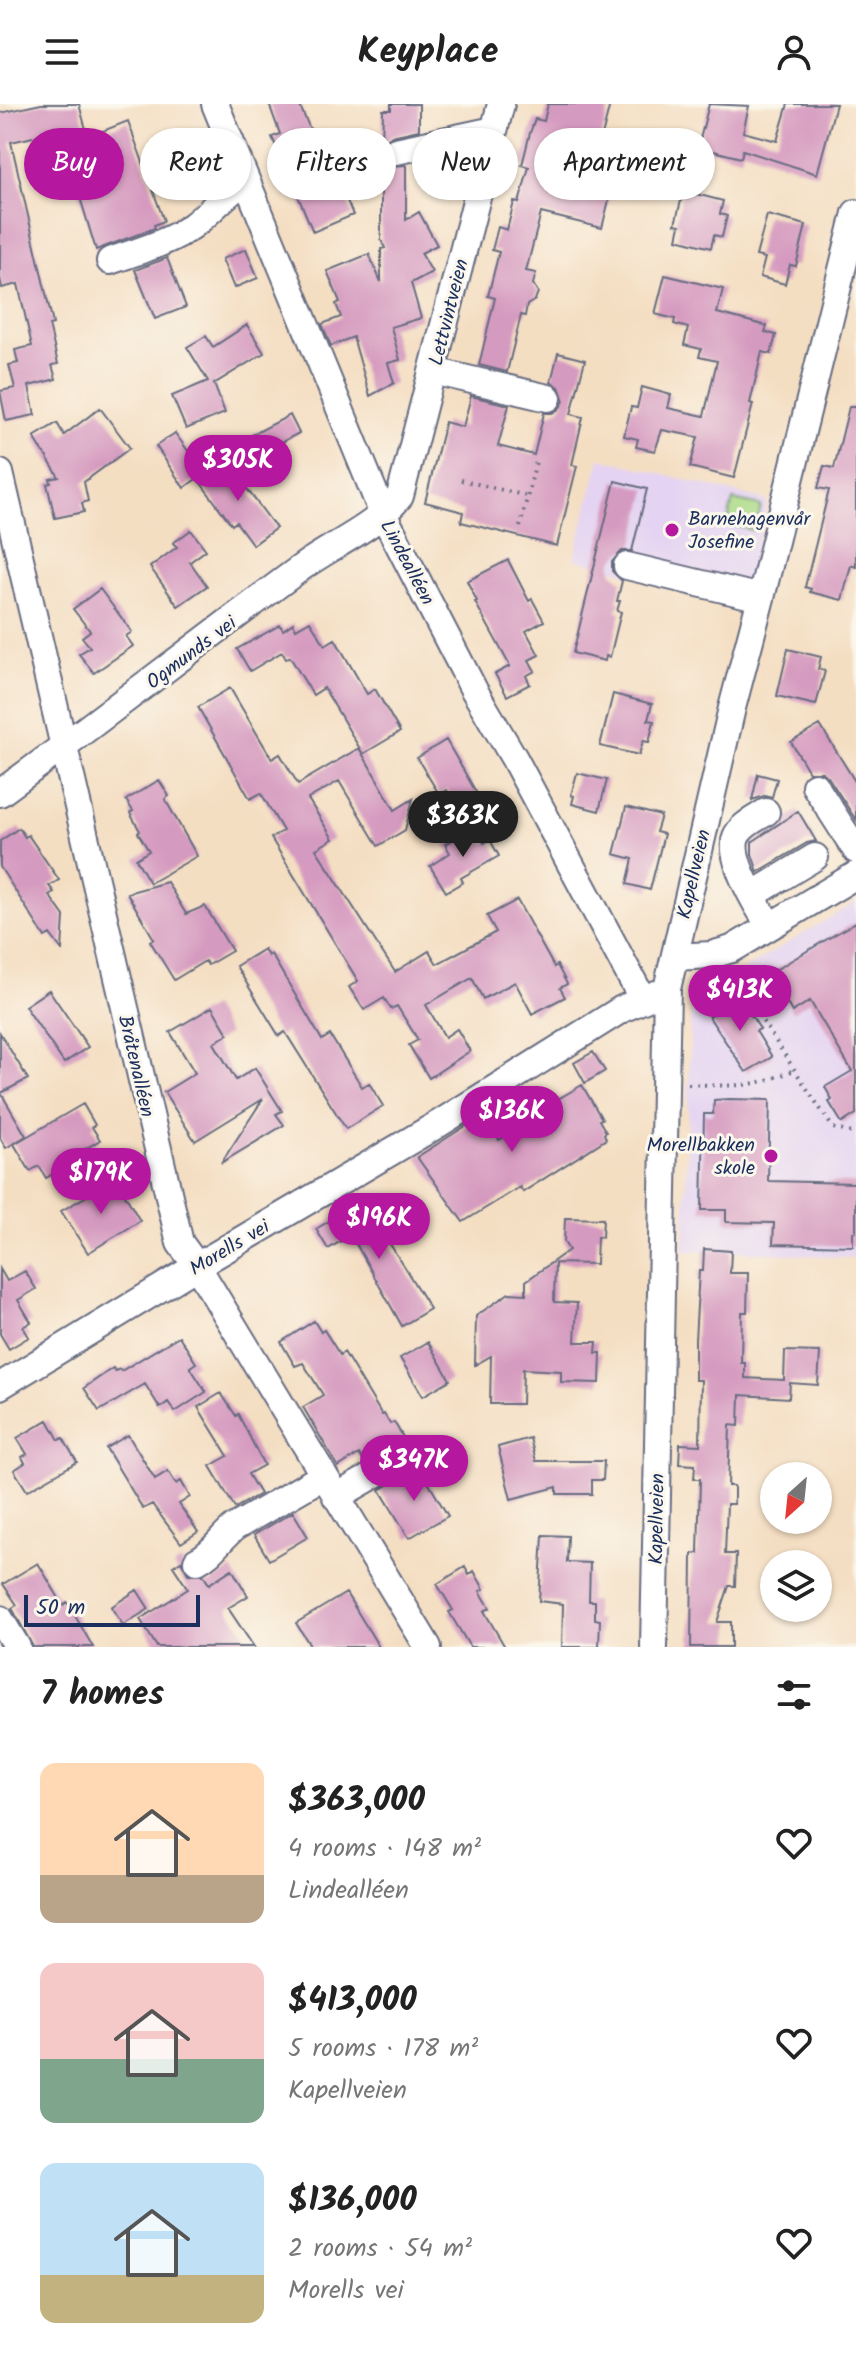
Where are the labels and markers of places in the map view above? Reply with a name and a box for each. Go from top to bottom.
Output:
pin: $305K [182,435,294,503]
place label: Barnehagenvår Josefine [688,504,812,559]
marker: Barnehagenvår Josefine [663,521,681,539]
pin: $363K [407,791,519,859]
pin: $413K [684,965,796,1033]
pin: $136K [456,1086,568,1154]
place label: Morellbakken skole [646,1130,755,1185]
marker: Morellbakken skole [762,1147,780,1165]
pin: $179K [45,1148,157,1216]
pin: $196K [323,1193,435,1261]
pin: $347K [358,1435,470,1503]

